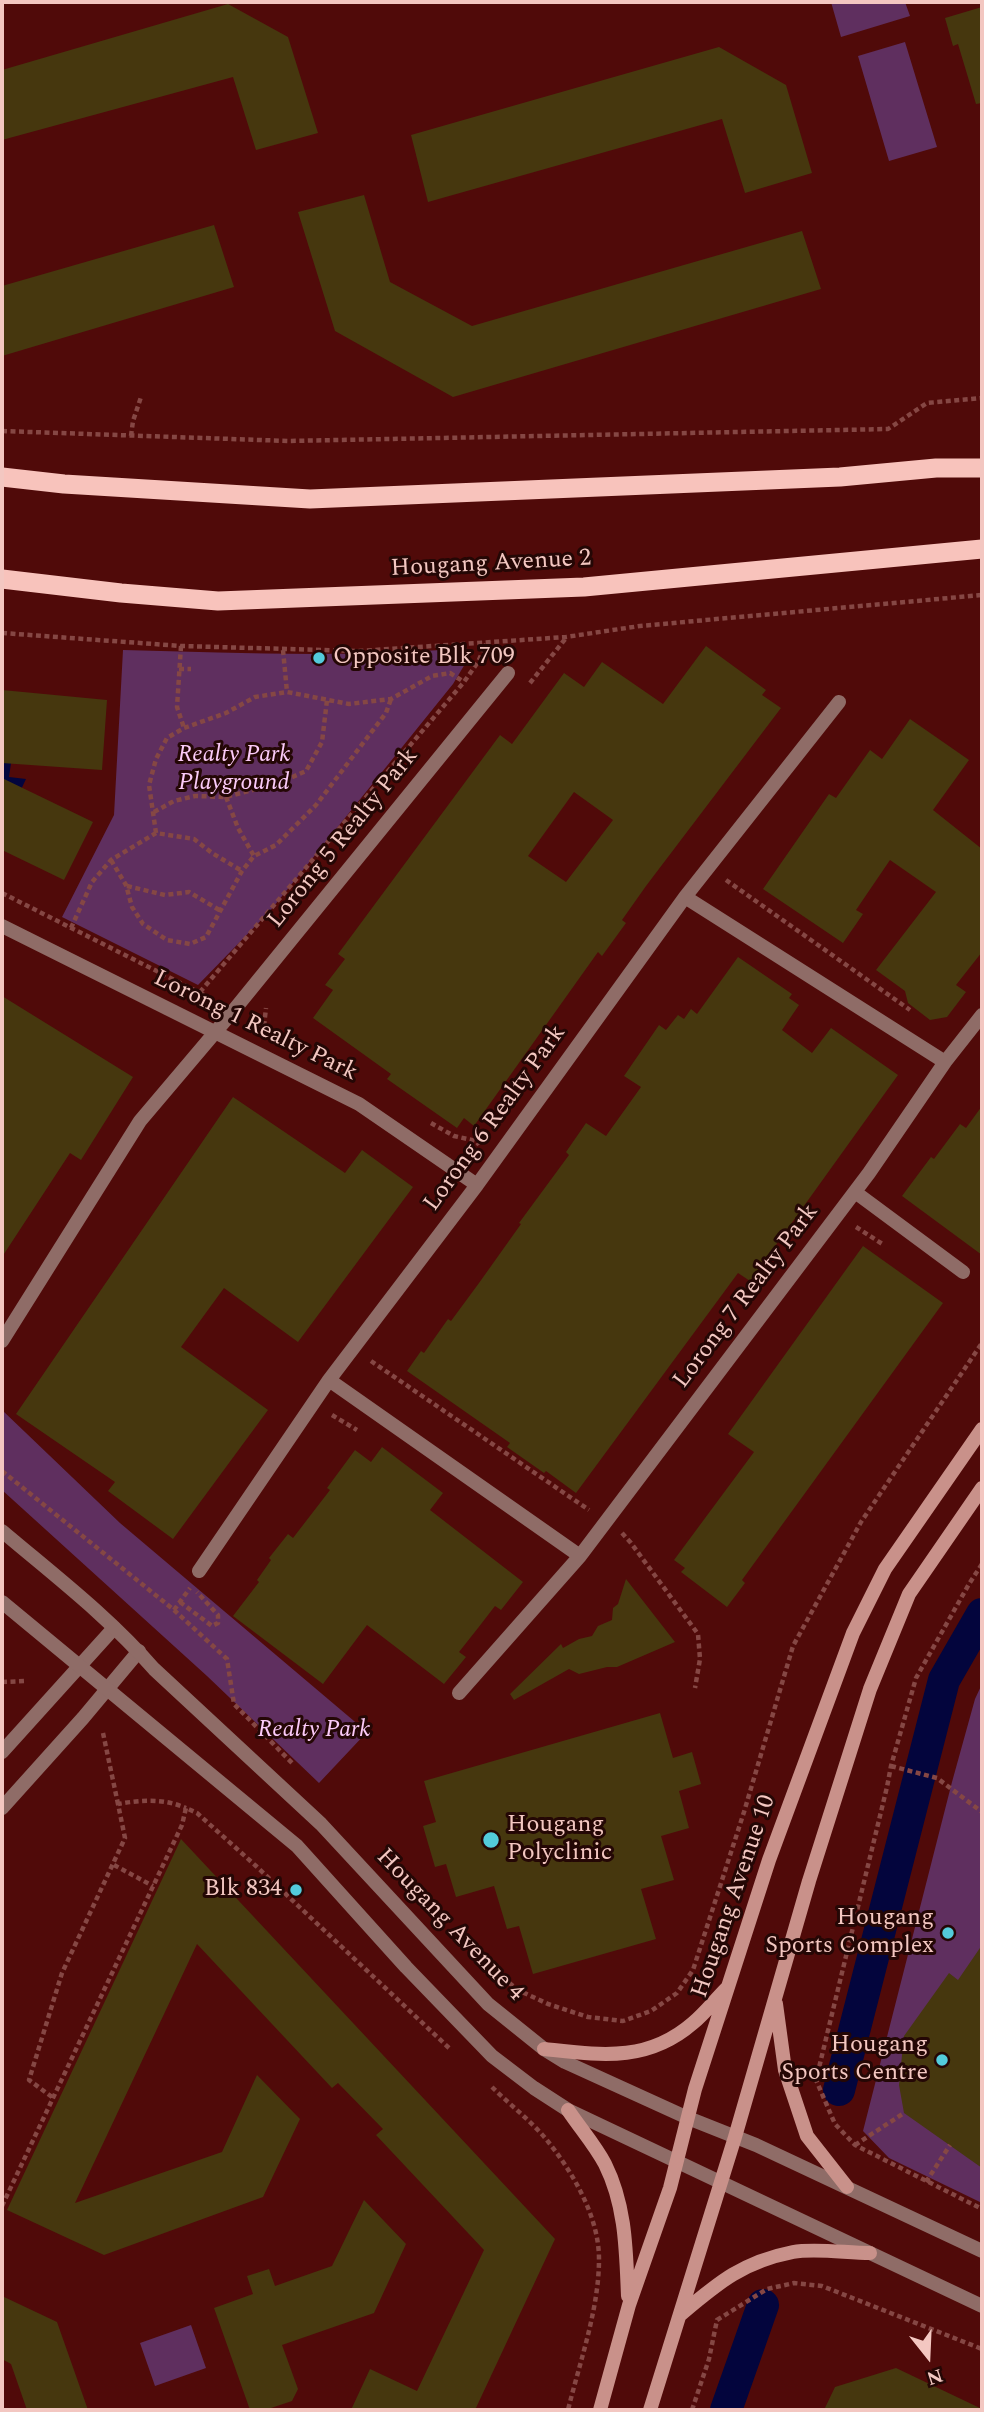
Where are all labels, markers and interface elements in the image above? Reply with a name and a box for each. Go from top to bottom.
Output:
street label: Hougang Avenue 2 [390,545,592,585]
place label: Opposite Blk 709 [333,644,515,672]
marker: Opposite Blk 709 [311,650,327,666]
park label: Realty Park Playground [177,742,291,798]
street label: Lorong 5 Realty Park [263,743,425,935]
street label: Lorong 1 Realty Park [148,965,362,1089]
street label: Lorong 6 Realty Park [419,1020,573,1218]
street label: Lorong 7 Realty Park [668,1199,826,1395]
park label: Realty Park [257,1717,371,1745]
street label: Hougang Avenue 10 [687,1792,783,2002]
place label: Hougang Polyclinic [507,1812,612,1868]
marker: Hougang Polyclinic [481,1830,501,1850]
street label: Hougang Avenue 4 [369,1844,529,2008]
place label: Blk 834 [204,1876,282,1904]
marker: Blk 834 [288,1882,304,1898]
place label: Hougang Sports Complex [765,1905,934,1961]
marker: Hougang Sports Complex [940,1925,956,1941]
place label: Hougang Sports Centre [781,2032,928,2088]
marker: Hougang Sports Centre [934,2052,950,2068]
north arrow [893,2321,963,2391]
text: N [923,2360,947,2393]

